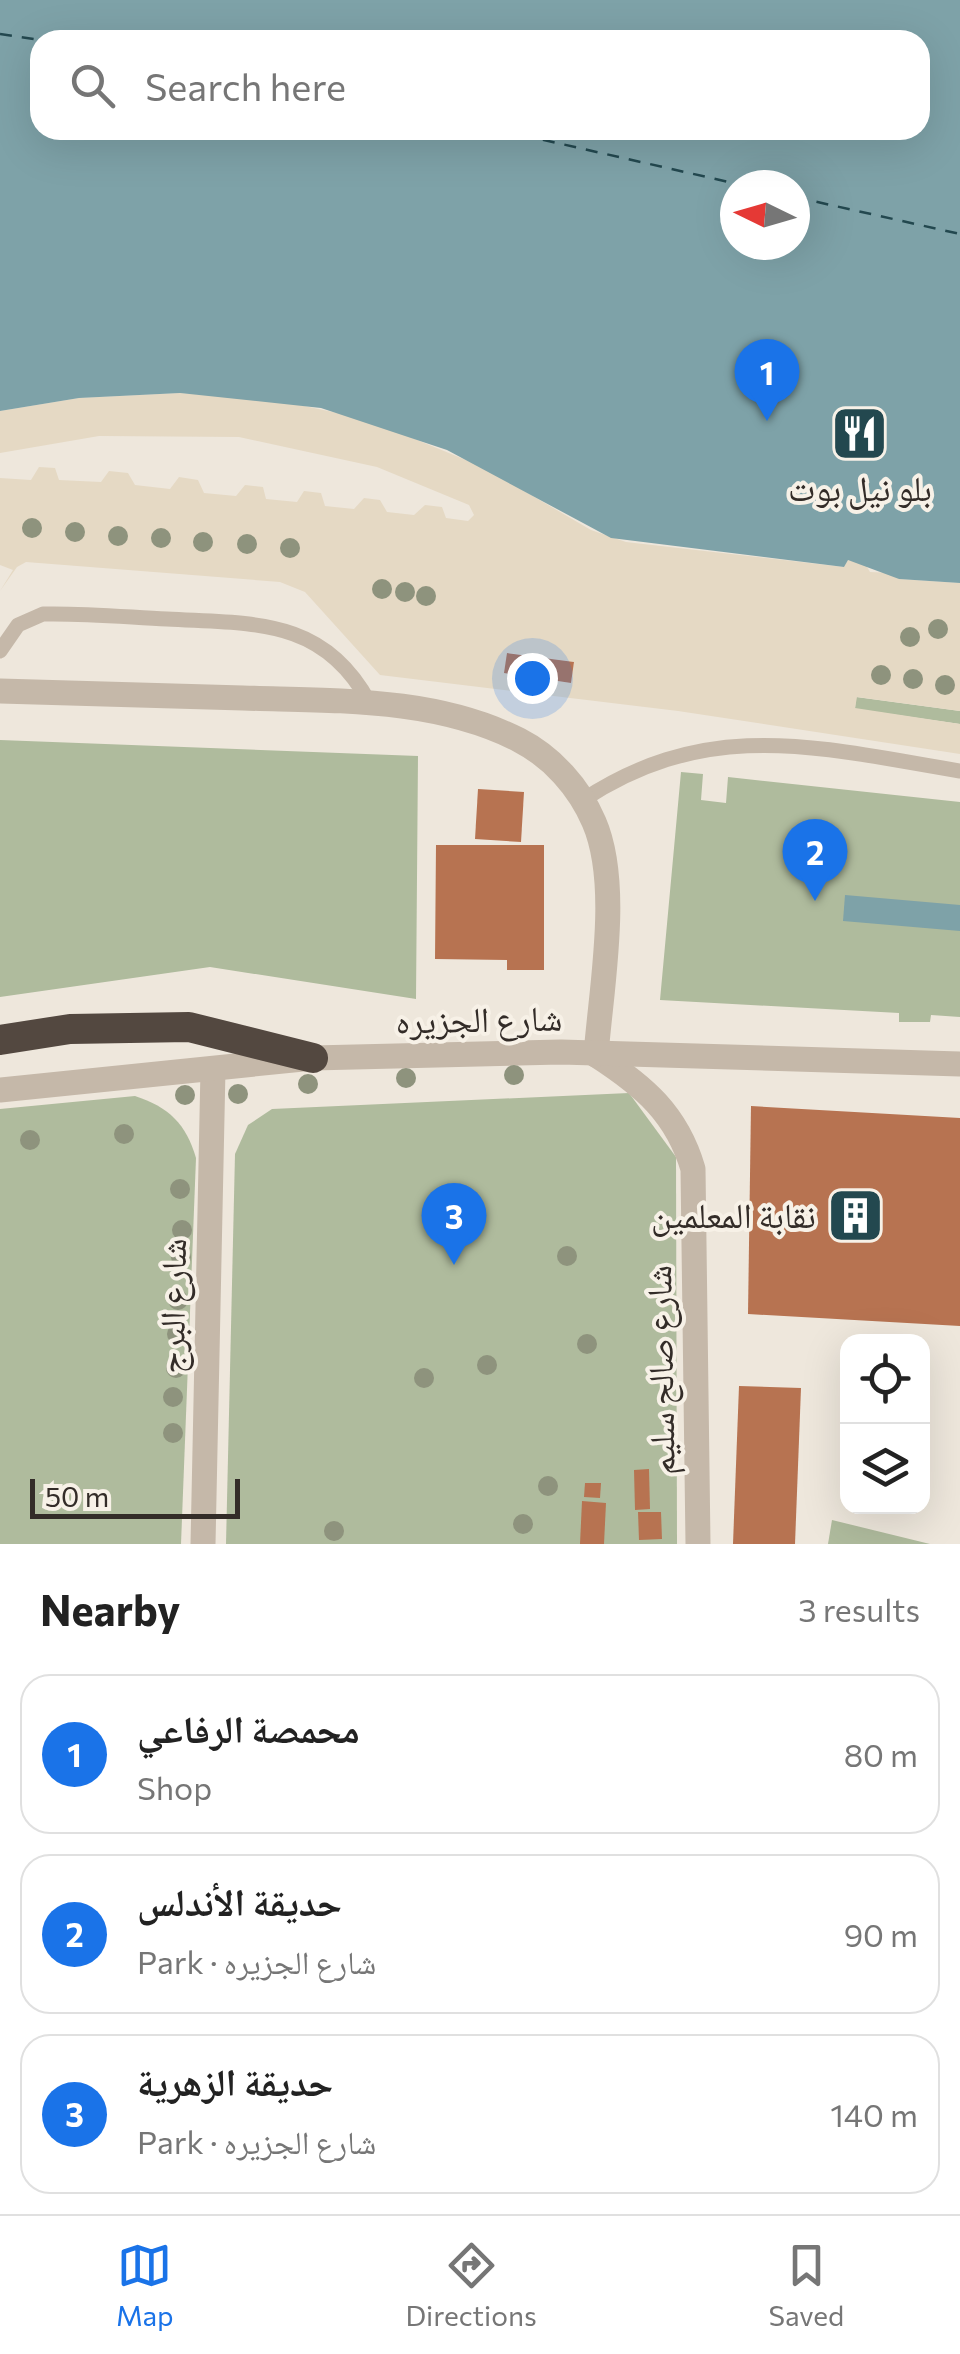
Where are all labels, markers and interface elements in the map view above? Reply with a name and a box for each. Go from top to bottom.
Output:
search box [30,30,930,140]
icon: search [65,58,120,113]
text: Search here [145,62,346,109]
north arrow [720,170,810,260]
pin: 1 [734,338,800,421]
restaurant icon: بلو نيل بوت [830,403,890,463]
place label: بلو نيل بوت [788,465,932,510]
your location [507,653,558,704]
pin: 2 [782,818,848,901]
street label: شارع الجزيره [395,995,563,1043]
pin: 3 [422,1182,486,1265]
building icon: نقابة المعلمين [825,1186,885,1246]
place label: نقابة المعلمين [651,1192,816,1237]
street label: شارع البرج [148,1238,196,1374]
street label: شارع صالح سليم [635,1265,686,1475]
map controls [840,1334,930,1514]
button: locate [840,1334,930,1424]
button: layers [840,1424,930,1514]
scale bar [30,1474,240,1518]
text: 50 m [45,1479,109,1513]
text: Nearby [40,1583,180,1635]
text: 3 results [798,1589,920,1629]
text: محمصة الرفاعي [137,1704,360,1751]
text: 1 [67,1734,82,1774]
text: 80 m [844,1734,918,1774]
text: Shop [137,1767,212,1807]
text: حديقة الأندلس [137,1877,342,1924]
text: 2 [65,1914,84,1954]
text: 90 m [844,1914,918,1954]
text: Park · شارع الجزيره [137,1941,376,1981]
text: حديقة الزهرية [137,2057,333,2104]
text: 3 [65,2094,84,2134]
text: 140 m [830,2094,918,2134]
text: Park · شارع الجزيره [137,2121,376,2161]
tab: Map [116,2238,174,2332]
tab: Directions [405,2238,537,2332]
tab: Saved [769,2238,844,2332]

